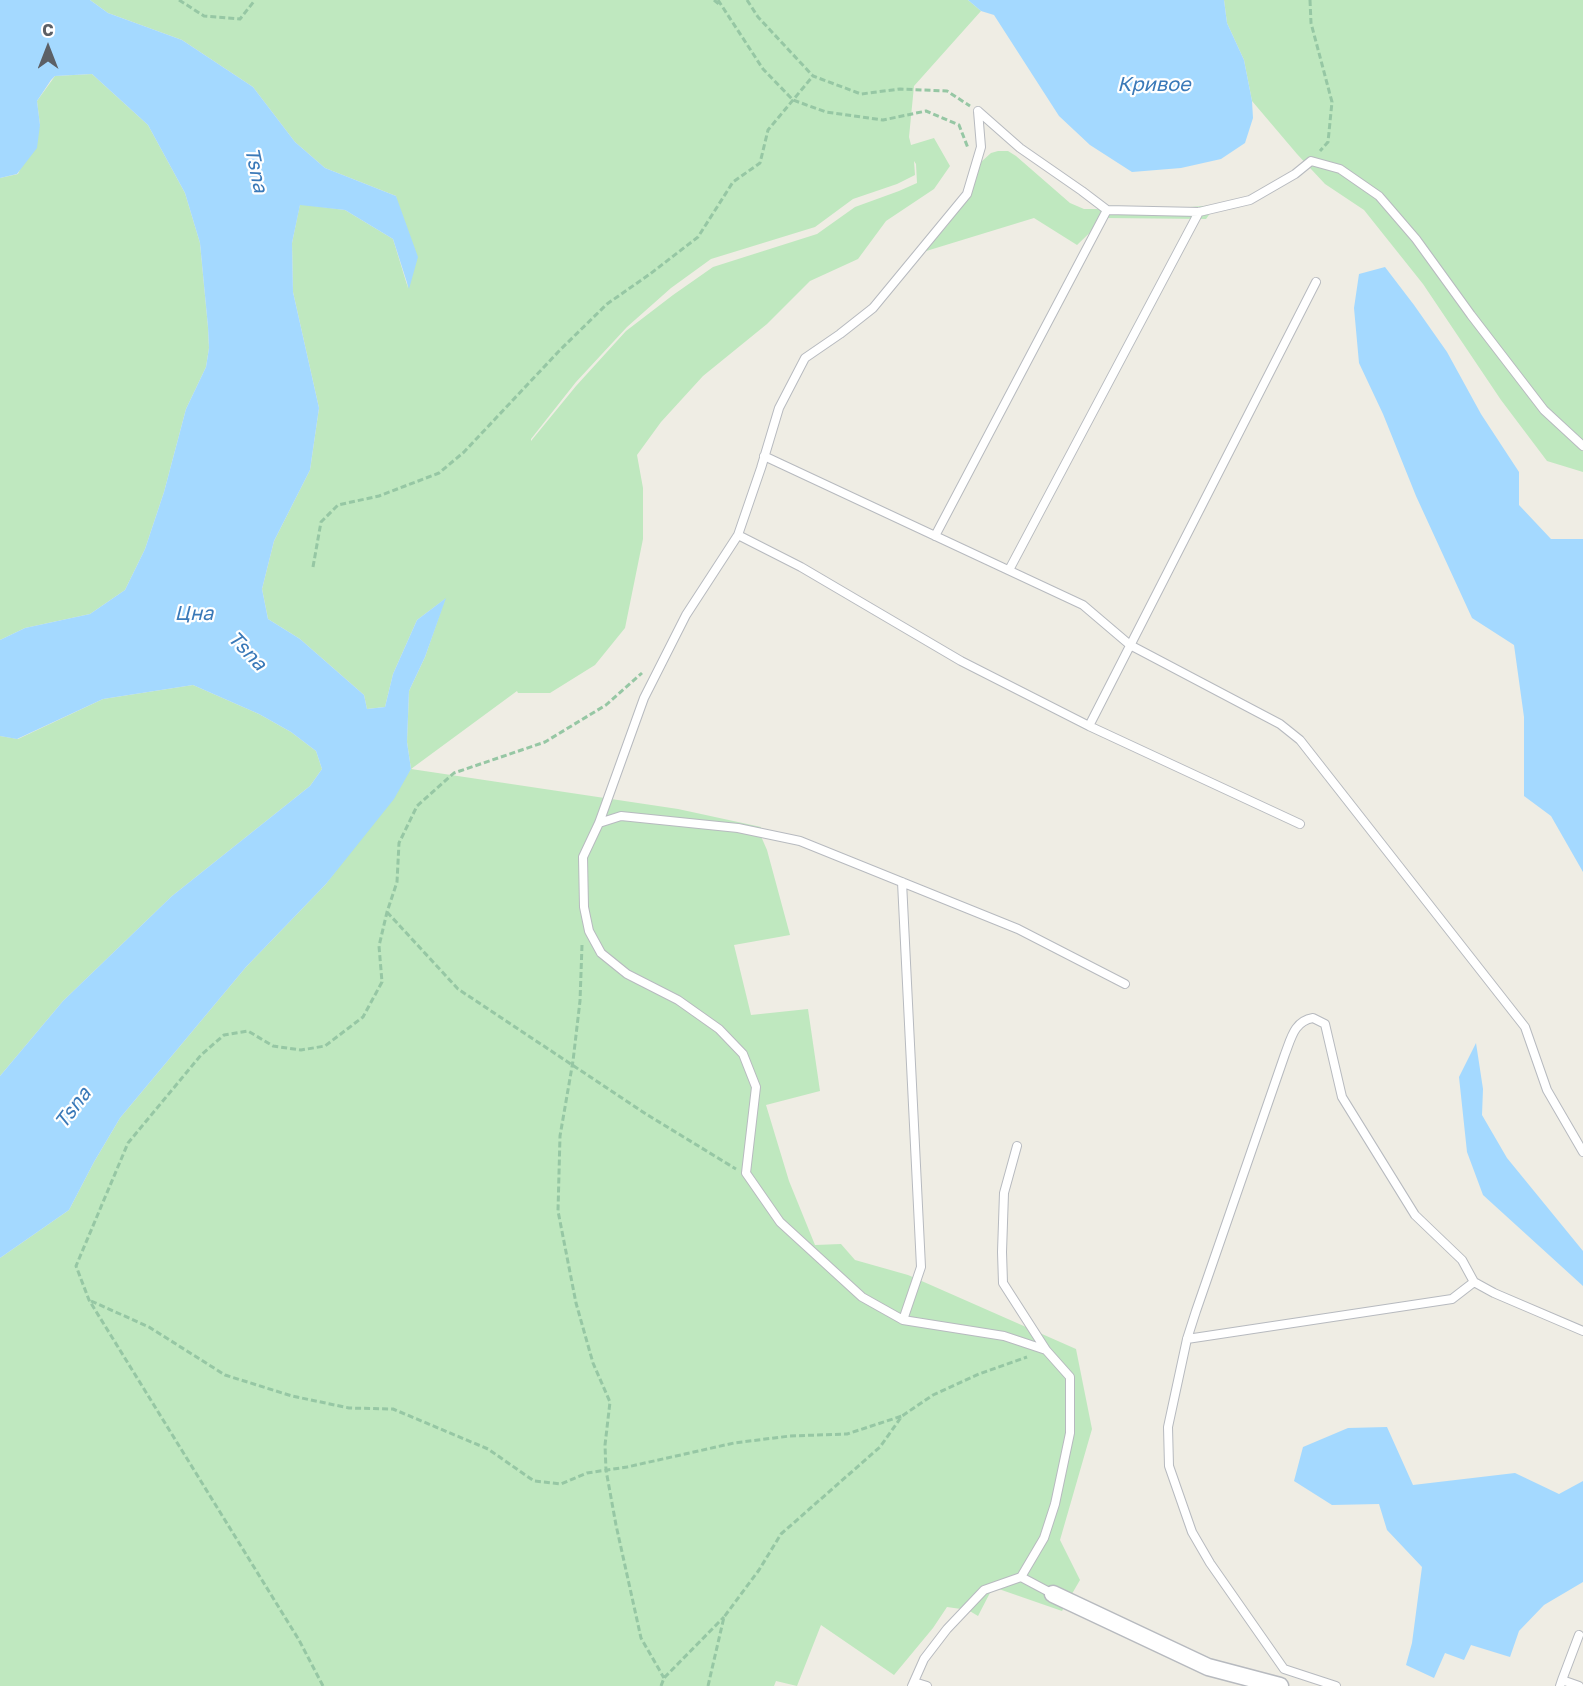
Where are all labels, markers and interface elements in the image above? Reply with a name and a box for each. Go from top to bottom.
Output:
north arrow [18,18,78,78]
text: С [42,20,54,40]
water label: Кривое [1117,73,1191,97]
water label: Tsna [240,145,272,195]
water label: Цна [175,602,213,626]
water label: Tsna [223,626,271,676]
water label: Tsna [50,1083,96,1133]

